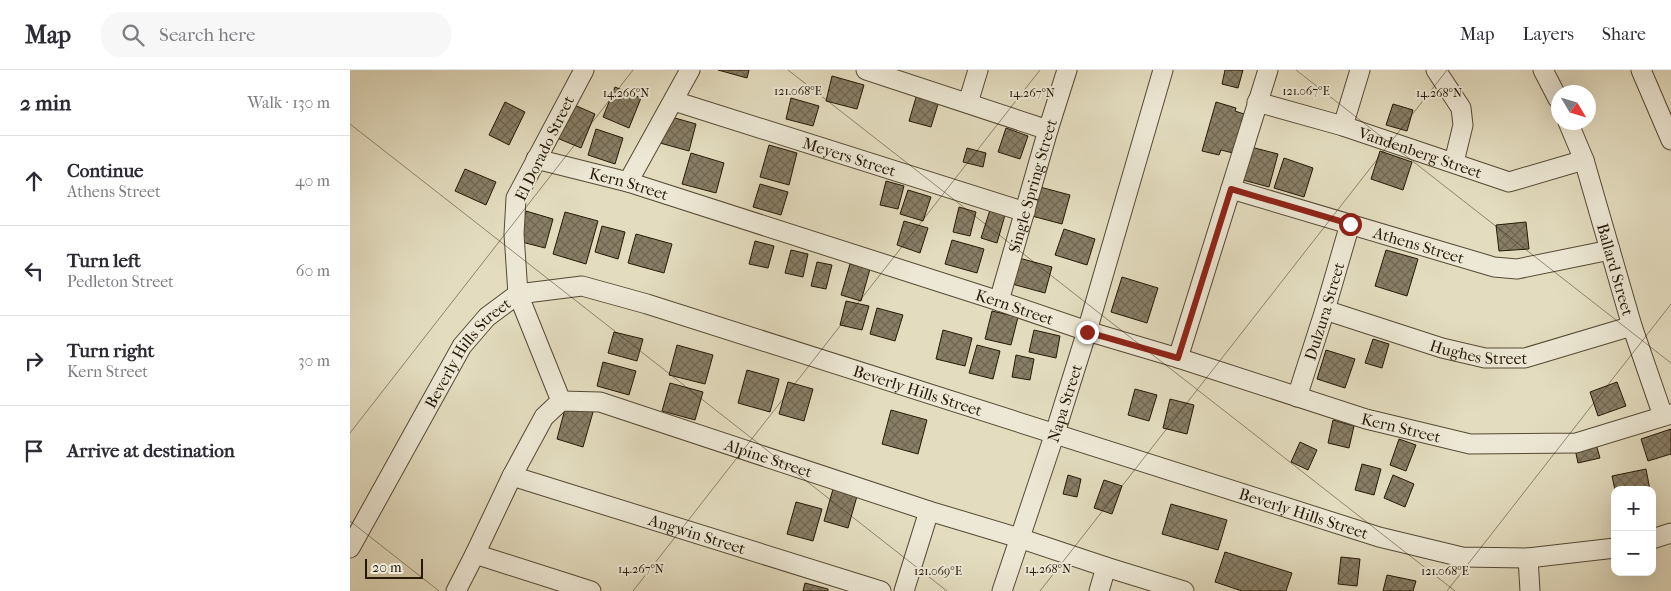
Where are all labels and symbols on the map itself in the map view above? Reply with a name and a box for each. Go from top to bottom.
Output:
text: 121.068°E [774,84,822,98]
text: 121.067°E [1282,84,1330,98]
north arrow [1551,85,1596,130]
text: 14.266°N [603,86,649,100]
text: 14.267°N [1009,86,1055,100]
text: 14.268°N [1416,86,1462,100]
street label: El Dorado Street [511,92,578,204]
street label: Single Spring Street [1004,116,1061,255]
street label: Vandenberg Street [1355,123,1485,182]
street label: Meyers Street [800,133,898,181]
street label: Kern Street [587,164,671,204]
route start [1339,213,1362,236]
street label: Ballard Street [1593,221,1638,318]
street label: Athens Street [1370,222,1467,268]
street label: Dulzura Street [1300,260,1348,363]
street label: Kern Street [973,285,1056,329]
street label: Beverly Hills Street [421,294,515,411]
route end [1076,321,1099,344]
street label: Hughes Street [1427,336,1527,368]
street label: Beverly Hills Street [851,361,985,420]
street label: Napa Street [1044,361,1086,445]
street label: Kern Street [1359,409,1443,447]
street label: Alpine Street [721,435,815,482]
street label: Beverly Hills Street [1237,484,1371,543]
street label: Angwin Street [645,510,748,558]
scale bar [365,556,422,579]
text: 14.267°N [618,562,664,576]
text: 14.268°N [1025,562,1071,576]
text: 121.069°E [914,564,962,578]
text: 121.068°E [1421,564,1469,578]

